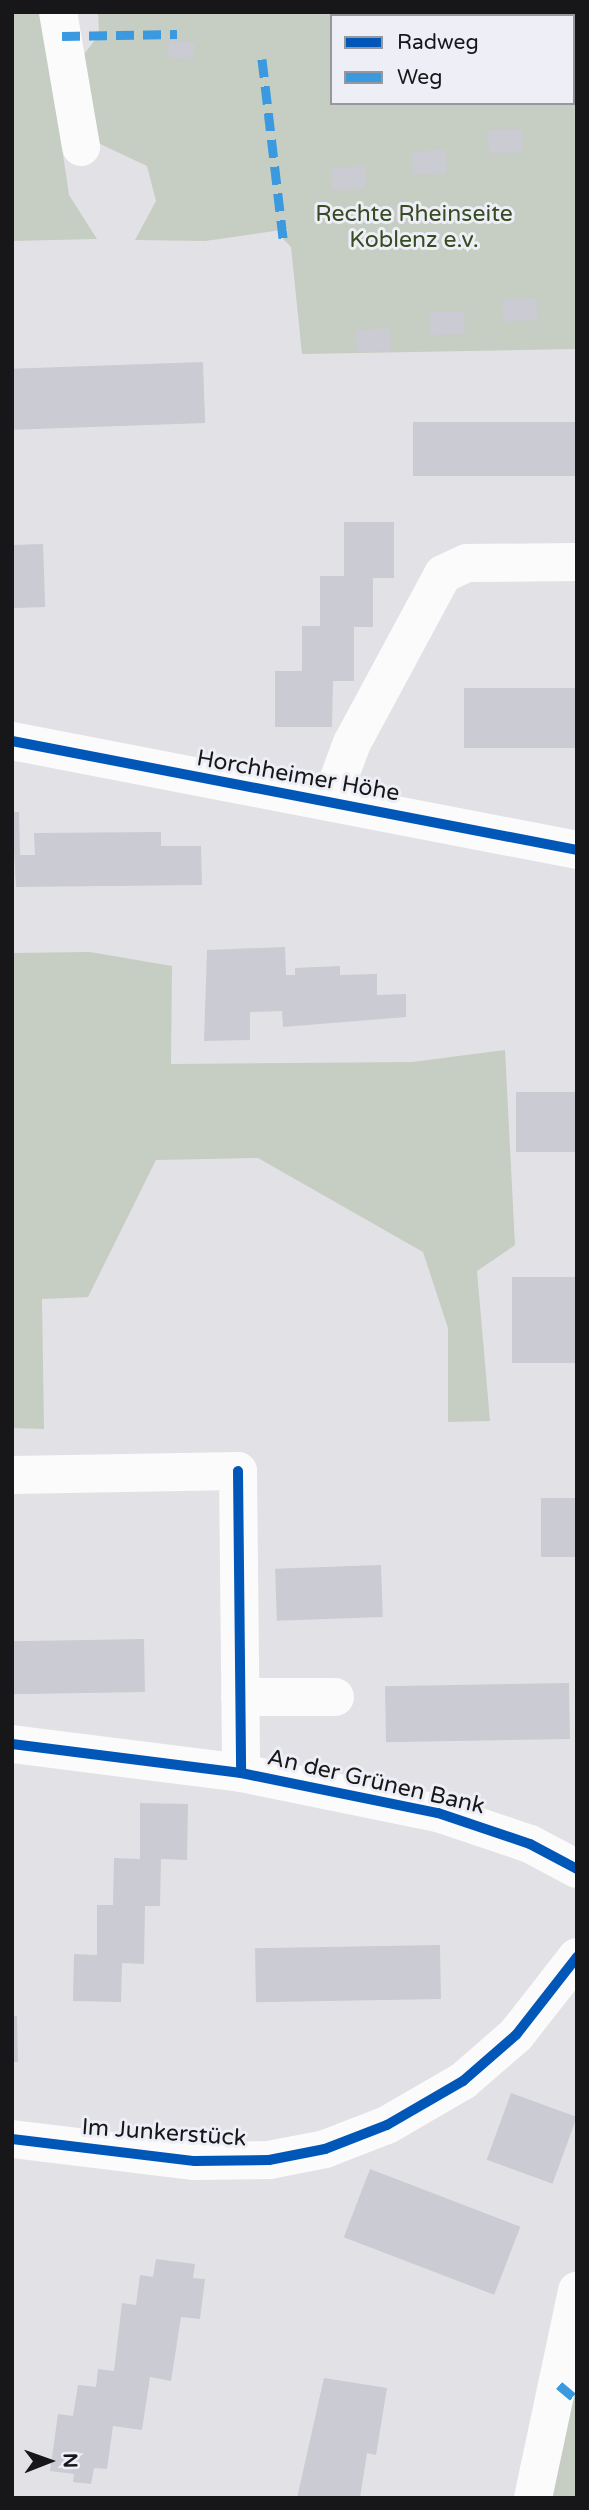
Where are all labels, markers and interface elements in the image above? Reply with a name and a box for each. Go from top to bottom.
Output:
legend [330,14,575,105]
text: Radweg [397,30,479,55]
text: Weg [397,65,442,90]
park label: Rechte Rheinseite Koblenz e.v. [315,200,513,254]
street label: Horchheimer Höhe [194,745,402,807]
street label: An der Grünen Bank [265,1744,487,1820]
street label: Im Junkerstück [81,2113,247,2153]
north arrow [14,2426,84,2496]
text: N [59,2453,81,2468]

